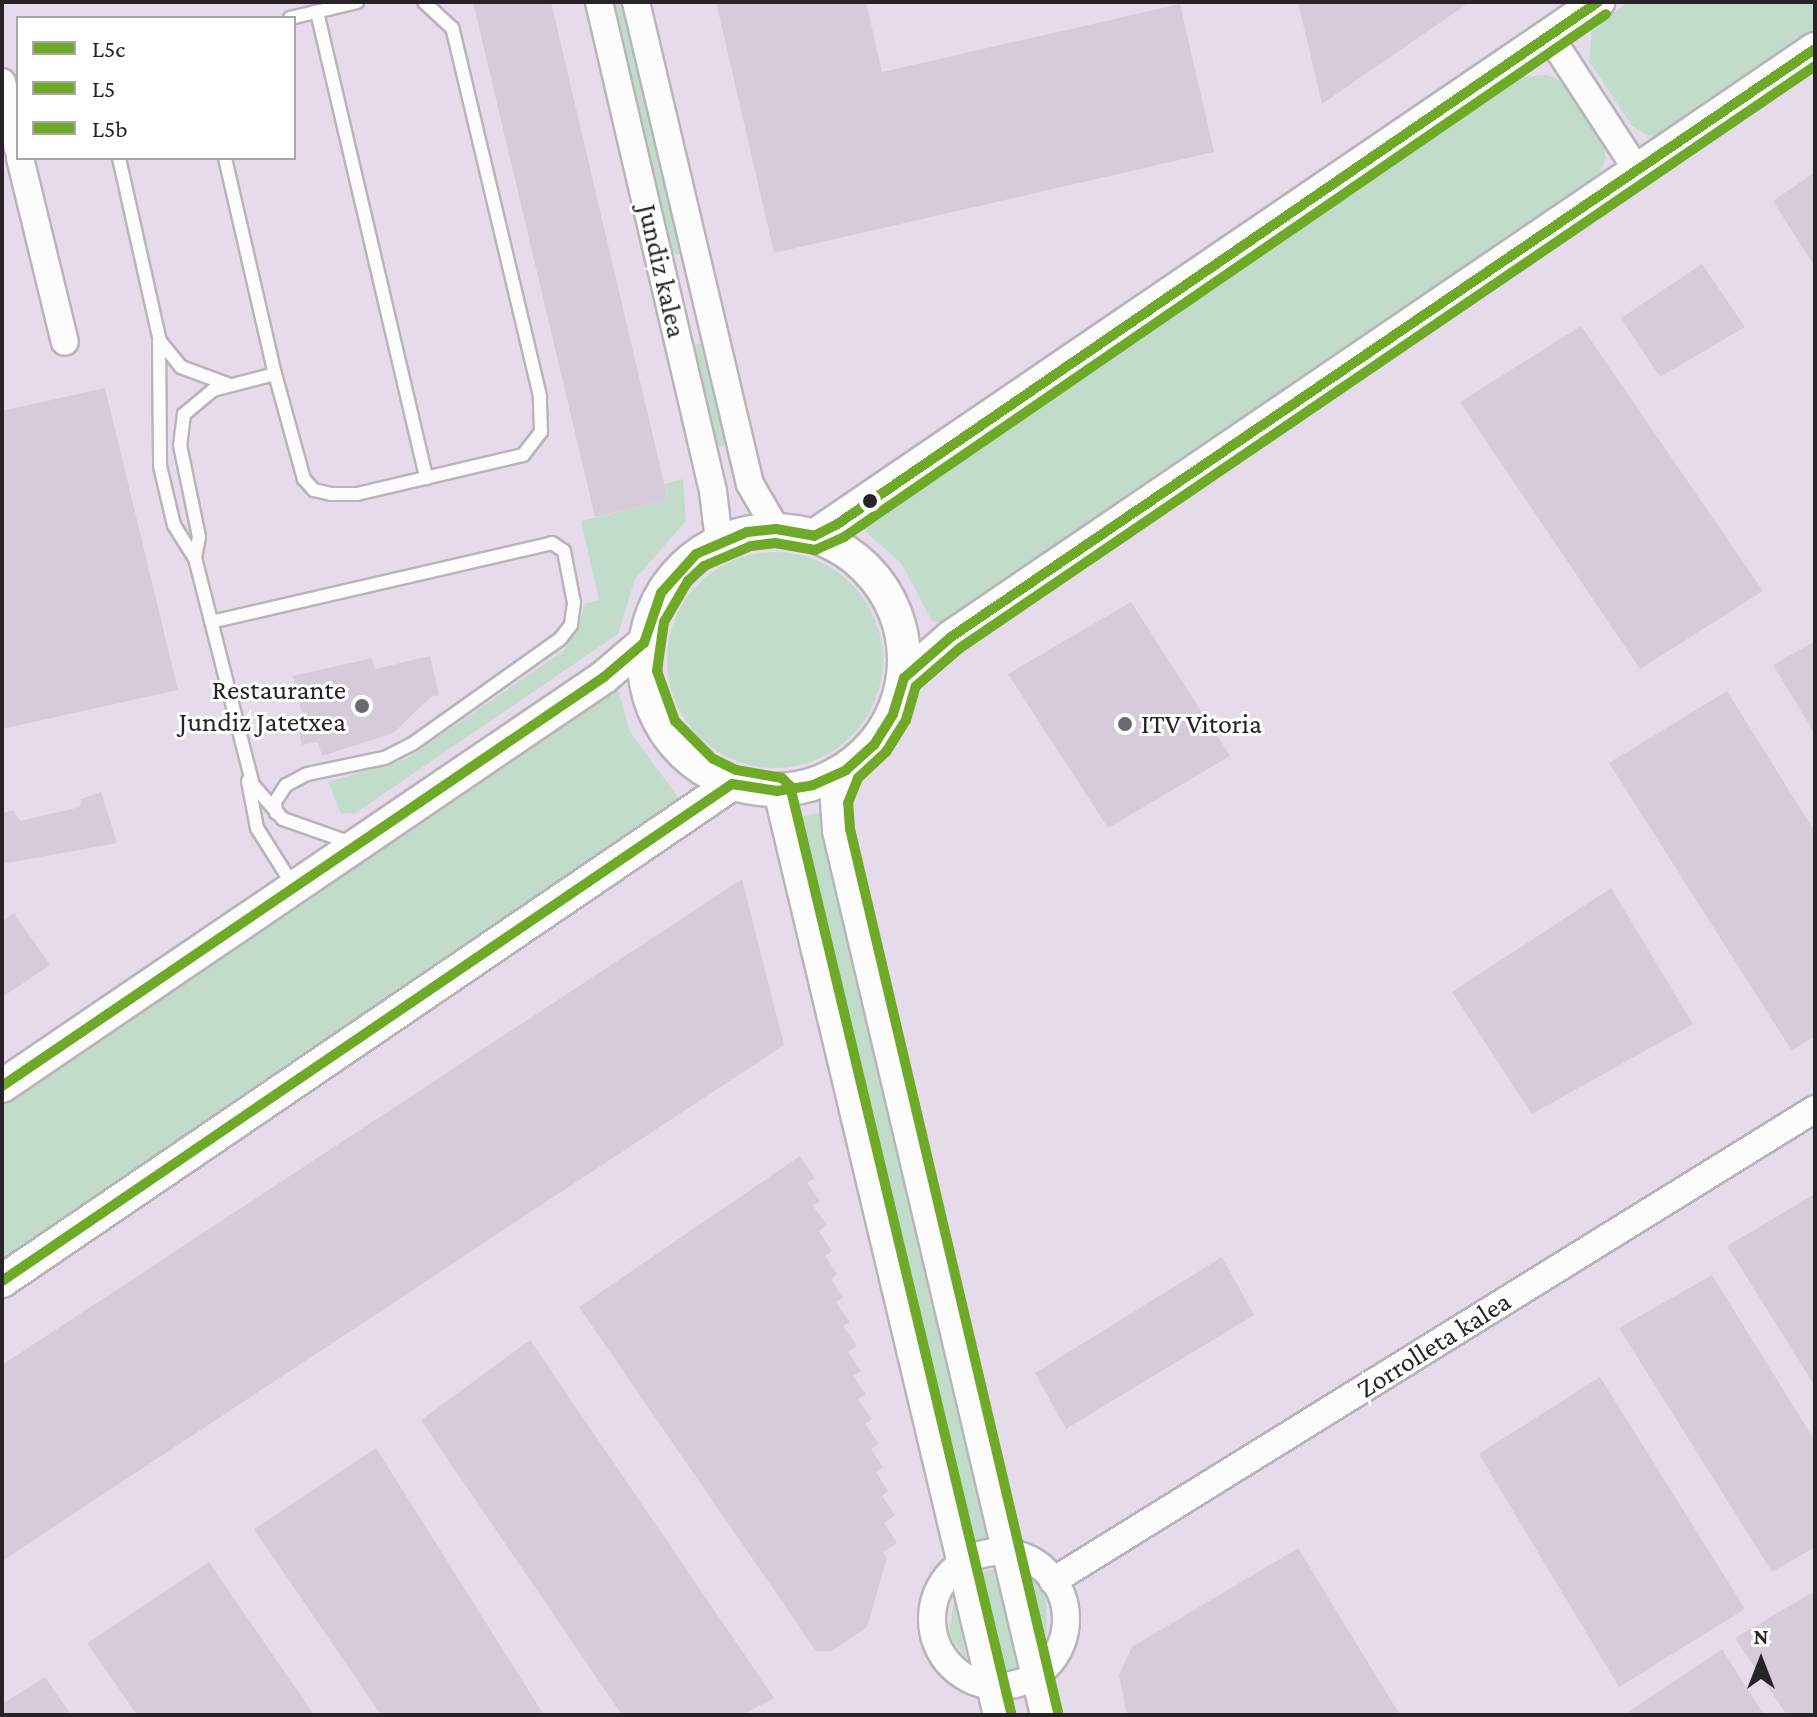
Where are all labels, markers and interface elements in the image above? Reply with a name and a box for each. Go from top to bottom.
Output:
legend [16,16,296,160]
text: L5c [92,35,125,62]
text: L5 [92,75,115,102]
text: L5b [92,115,128,142]
street label: Jundiz kalea [630,201,694,341]
unlabelled marker [862,493,878,509]
place label: Restaurante Jundiz Jatetxea [179,673,346,739]
marker: Restaurante Jundiz Jatetxea [353,697,371,715]
place label: ITV Vitoria [1141,707,1262,741]
marker: ITV Vitoria [1116,715,1134,733]
street label: Zorrolleta kalea [1351,1284,1517,1406]
north arrow [1721,1621,1801,1701]
text: N [1754,1624,1769,1649]

